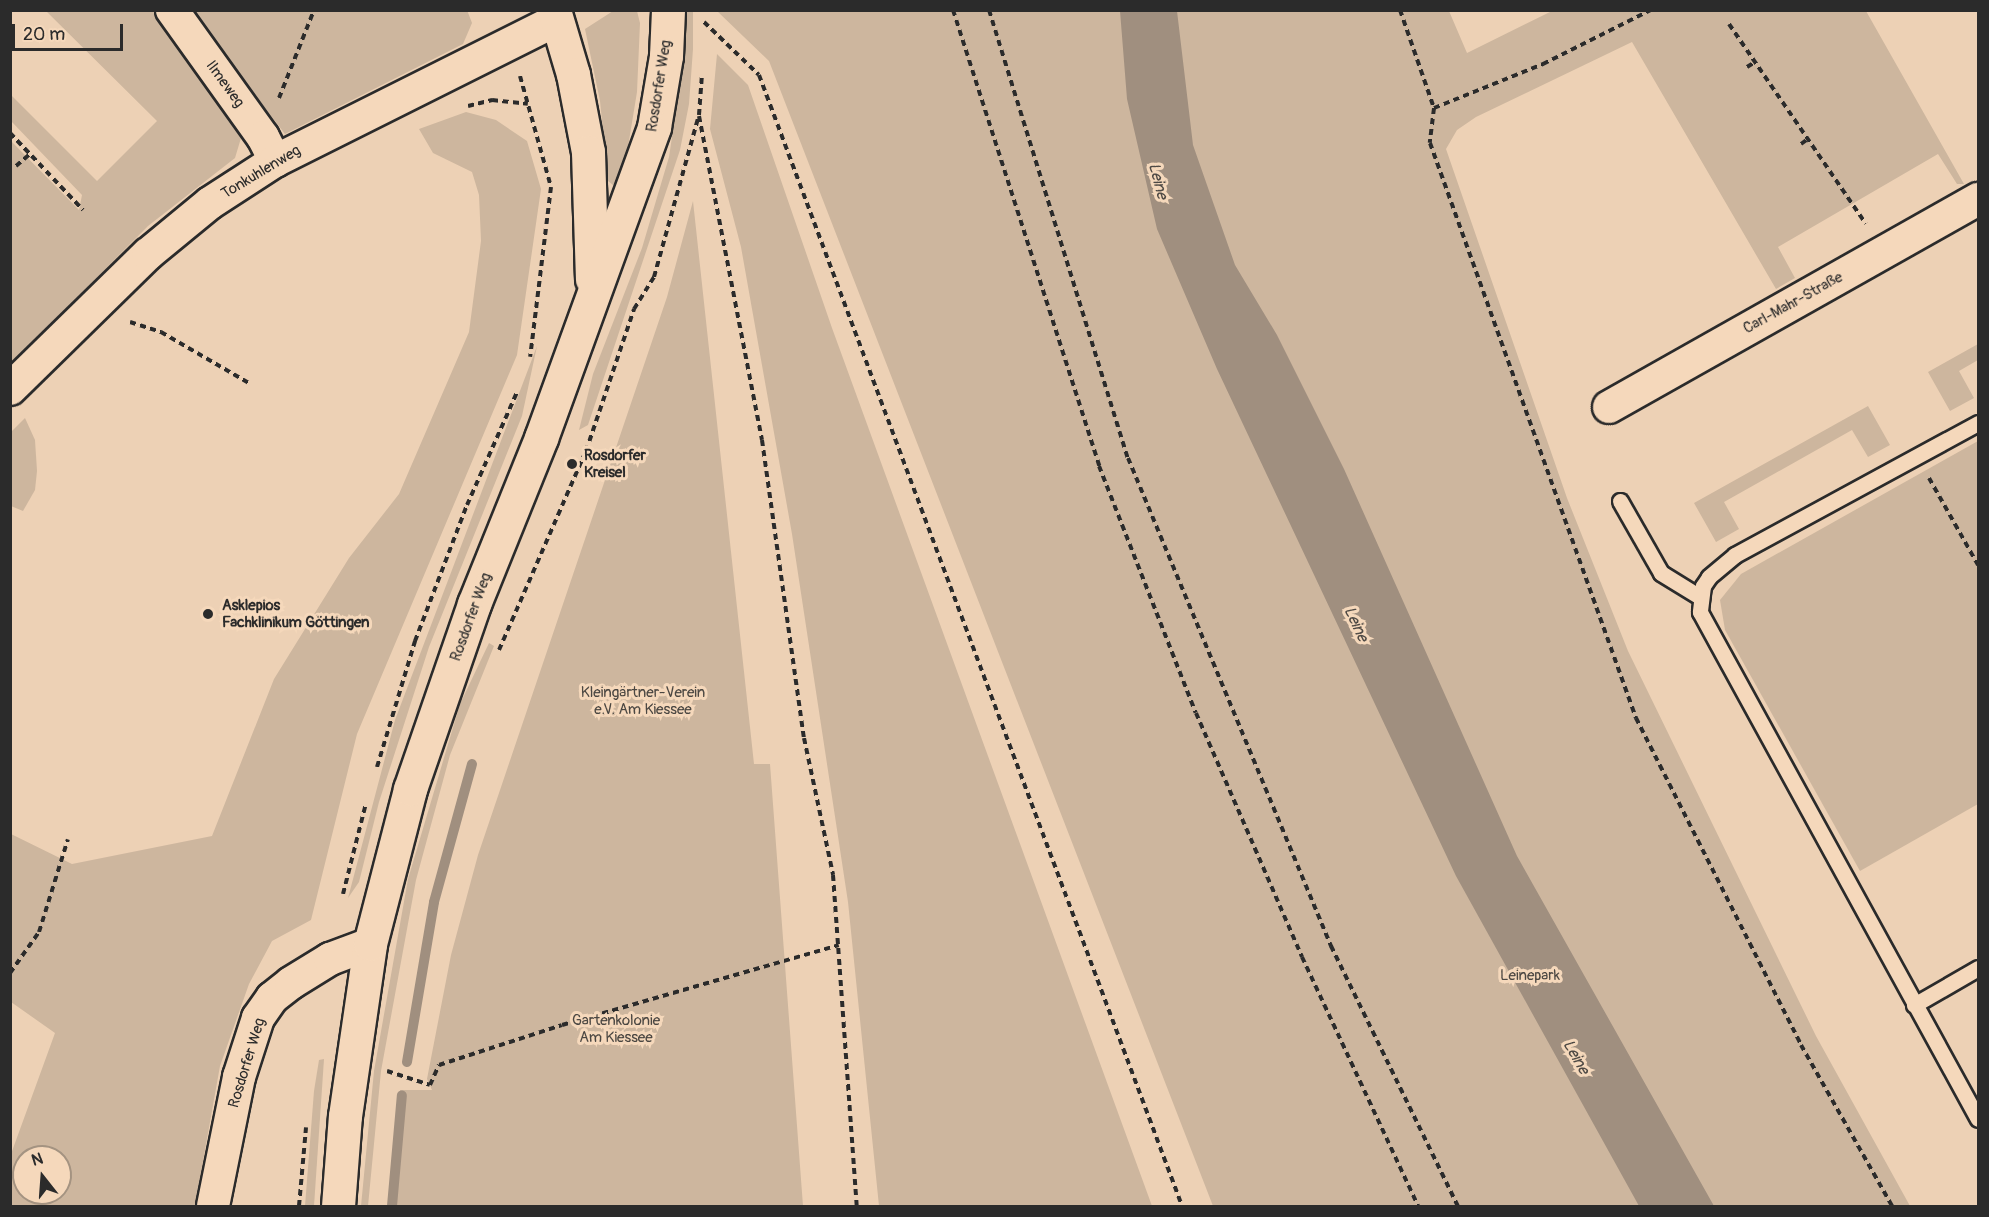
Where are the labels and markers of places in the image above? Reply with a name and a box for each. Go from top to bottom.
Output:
place label: Rosdorfer Kreisel [584,446,646,481]
marker: Rosdorfer Kreisel [565,457,579,471]
place label: Asklepios Fachklinikum Göttingen [222,596,370,631]
marker: Asklepios Fachklinikum Göttingen [199,605,217,623]

